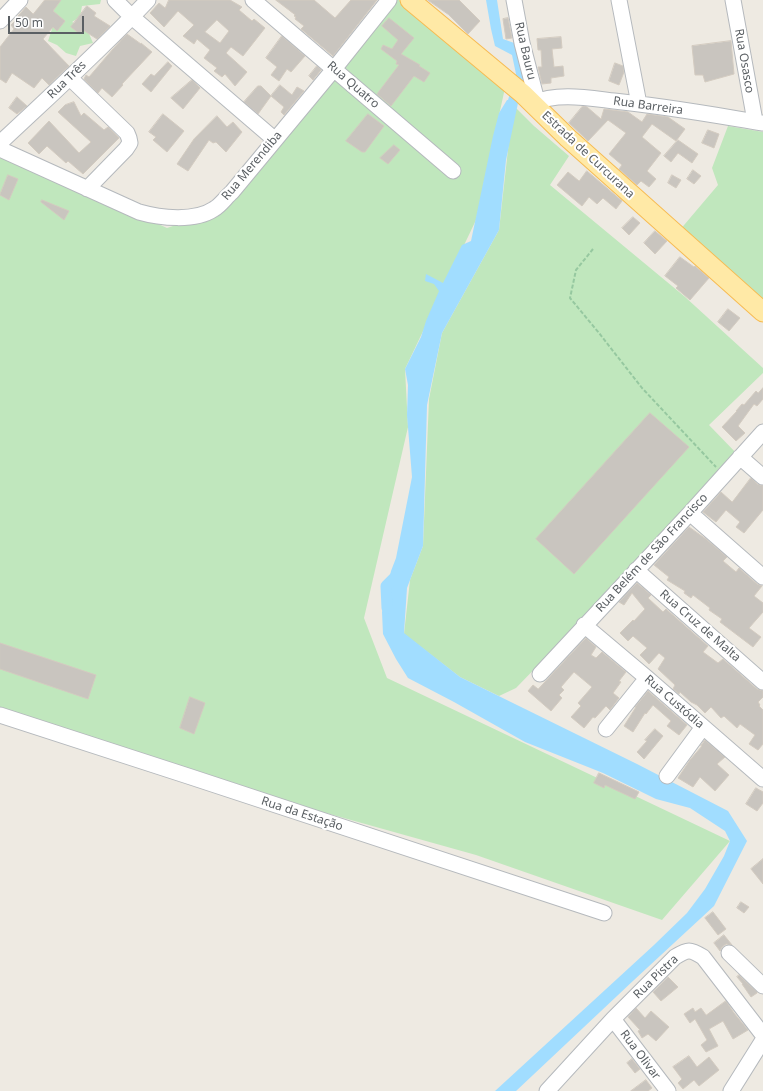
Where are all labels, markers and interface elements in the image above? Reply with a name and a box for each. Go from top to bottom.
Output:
scale bar [10,8,86,34]
text: 50 m [15,14,43,31]
street label: Rua Bauru [511,21,539,81]
street label: Rua Osasco [731,28,757,94]
street label: Rua Três [45,58,89,102]
street label: Rua Quatro [324,58,382,112]
street label: Rua Barreira [612,94,684,118]
street label: Estrada de Curcurana [539,108,637,202]
street label: Rua Merendiba [219,128,285,204]
street label: Rua Belém de São Francisco [593,491,711,615]
street label: Rua Cruz de Malta [657,587,743,665]
street label: Rua Custódia [641,672,707,732]
street label: Rua da Estação [259,794,345,834]
street label: Rua Pistra [631,952,681,1002]
street label: Rua Olivar [617,1027,663,1083]

